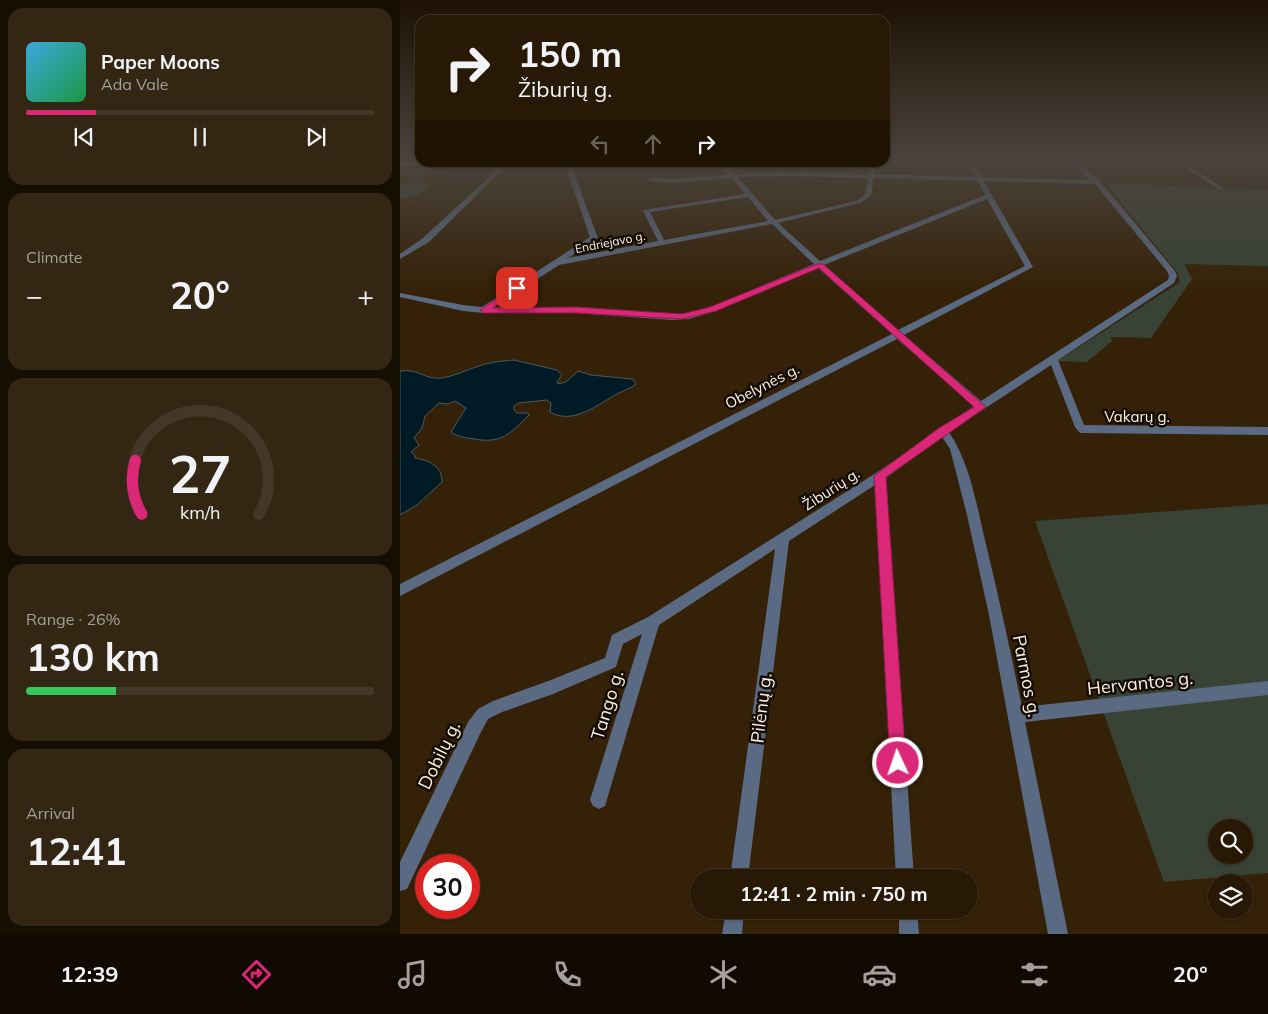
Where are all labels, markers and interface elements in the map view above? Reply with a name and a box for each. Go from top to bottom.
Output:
text: 150 m [518,32,622,76]
icon: right [435,35,500,100]
text: Paper Moons [101,50,220,74]
text: Ada Vale [101,74,168,94]
text: Žiburių g. [518,75,612,103]
icon: previous [70,123,98,151]
icon: pause [186,123,214,151]
icon: next [302,123,330,151]
icon: left [586,130,614,158]
icon: ahead [639,130,667,158]
icon: right [692,130,720,158]
street label: Endriejavo g. [574,228,646,256]
text: Climate [26,247,82,267]
pin [496,267,538,309]
text: 20° [170,271,230,319]
icon: arrive [503,274,531,302]
text: − [26,278,43,313]
text: + [357,278,374,313]
street label: Obelynės g. [722,359,802,413]
street label: Vakarų g. [1104,407,1170,426]
text: 27 [169,441,231,506]
street label: Žiburių g. [799,464,863,514]
text: km/h [180,501,220,523]
text: Range · 26% [26,609,121,629]
text: 130 km [26,633,160,681]
street label: Parmos g. [1008,633,1046,719]
street label: Hervantos g. [1086,666,1194,700]
street label: Tango g. [586,667,628,743]
street label: Pilėnų g. [745,672,777,744]
street label: Dobilų g. [413,717,465,793]
position arrow [871,736,923,788]
text: Arrival [26,803,75,823]
map controls [1208,819,1253,919]
button: search [1208,819,1253,864]
text: 12:41 [26,827,127,875]
speed limit sign: 30 [415,854,480,919]
button: layers [1208,874,1253,919]
text: 12:41 · 2 min · 750 m [740,882,928,906]
icon: directions [239,957,274,992]
icon: music [395,957,430,992]
icon: phone [550,957,585,992]
icon: climate [706,957,741,992]
icon: car [862,957,897,992]
icon: filters [1017,957,1052,992]
text: 12:39 [60,960,119,988]
text: 20° [1173,960,1208,988]

